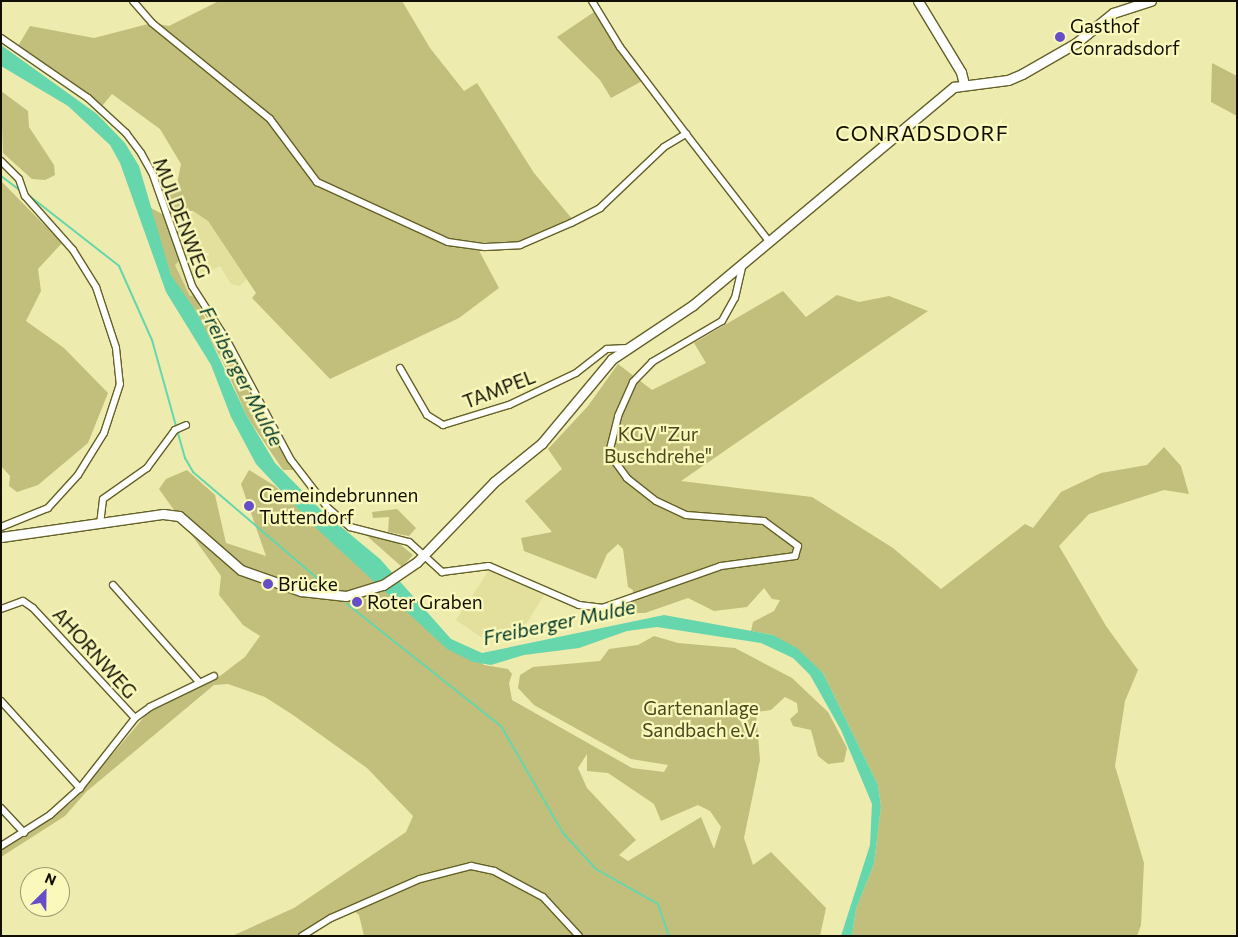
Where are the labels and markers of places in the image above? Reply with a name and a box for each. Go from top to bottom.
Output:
place label: Gasthof Conradsdorf [1070,15,1180,59]
marker: Gasthof Conradsdorf [1054,31,1066,43]
place label: Gemeindebrunnen Tuttendorf [259,484,418,528]
marker: Gemeindebrunnen Tuttendorf [243,500,255,512]
place label: Brücke [278,573,338,595]
marker: Brücke [262,578,274,590]
place label: Roter Graben [367,591,483,613]
marker: Roter Graben [351,596,363,608]

